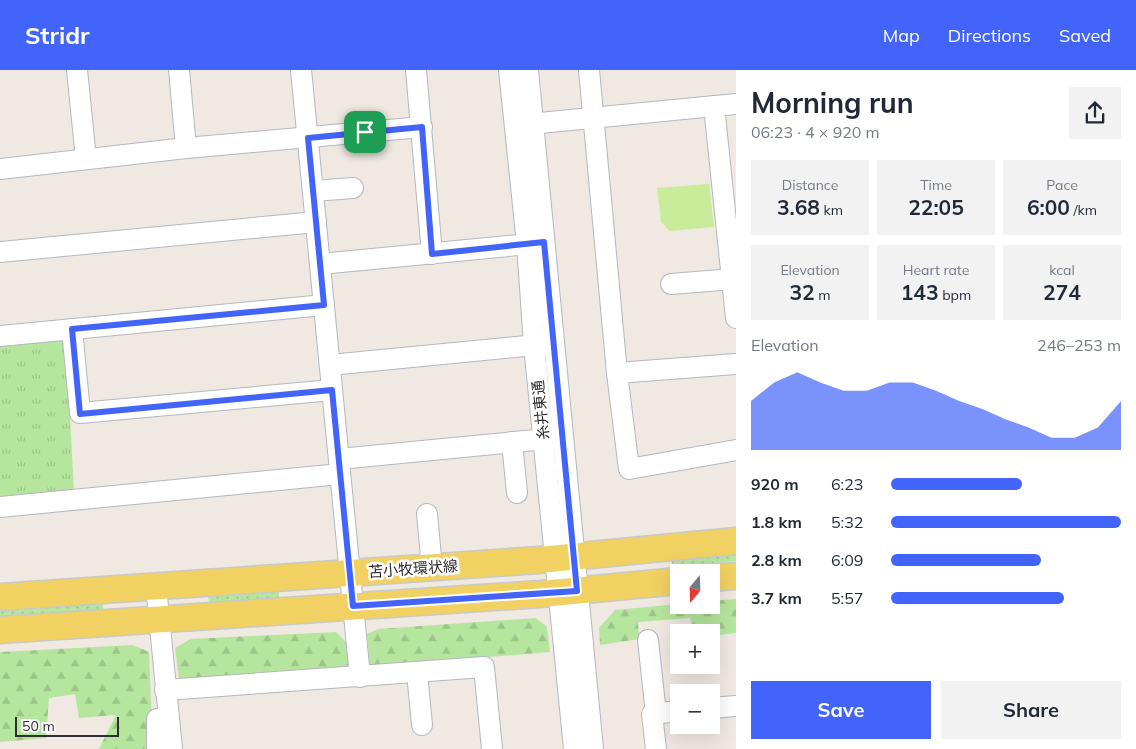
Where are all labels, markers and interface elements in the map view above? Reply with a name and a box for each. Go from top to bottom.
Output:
text: Stridr [25,20,89,50]
text: Map [883,24,920,47]
text: Directions [948,24,1031,47]
text: Saved [1059,24,1111,47]
text: Morning run [751,85,914,120]
button: share [1069,87,1121,139]
pin [344,111,386,153]
icon: arrive [351,118,379,146]
text: 06:23 · 4 × 920 m [751,122,880,142]
text: Distance [782,176,838,194]
text: Time [920,176,952,194]
text: Pace [1046,176,1078,194]
text: 3.68 [777,194,820,220]
text: 22:05 [908,194,964,220]
text: 6:00 [1027,194,1070,220]
text: km [820,201,843,219]
text: /km [1070,201,1097,219]
text: Elevation [780,261,840,279]
text: Heart rate [903,261,969,279]
text: kcal [1049,261,1075,279]
text: 32 [789,279,815,305]
text: 143 [901,279,939,305]
text: 274 [1043,279,1081,305]
text: m [815,286,831,304]
text: bpm [939,286,971,304]
text: Elevation [751,335,819,355]
text: 246–253 m [1037,335,1121,355]
street label: 糸井東通 [528,379,553,441]
text: 920 m [751,474,799,494]
text: 6:23 [831,474,863,494]
text: 1.8 km [751,512,802,532]
text: 5:32 [831,512,863,532]
text: 2.8 km [751,550,802,570]
text: 6:09 [831,550,863,570]
street label: 苫小牧環状線 [367,556,459,581]
north arrow [670,564,720,614]
map controls [670,564,720,734]
text: 3.7 km [751,588,802,608]
text: 5:57 [831,588,863,608]
button: + [670,624,720,674]
button: Save [751,681,931,739]
button: Share [941,681,1121,739]
button: − [670,684,720,734]
scale bar [15,714,119,737]
text: 50 m [22,717,55,735]

